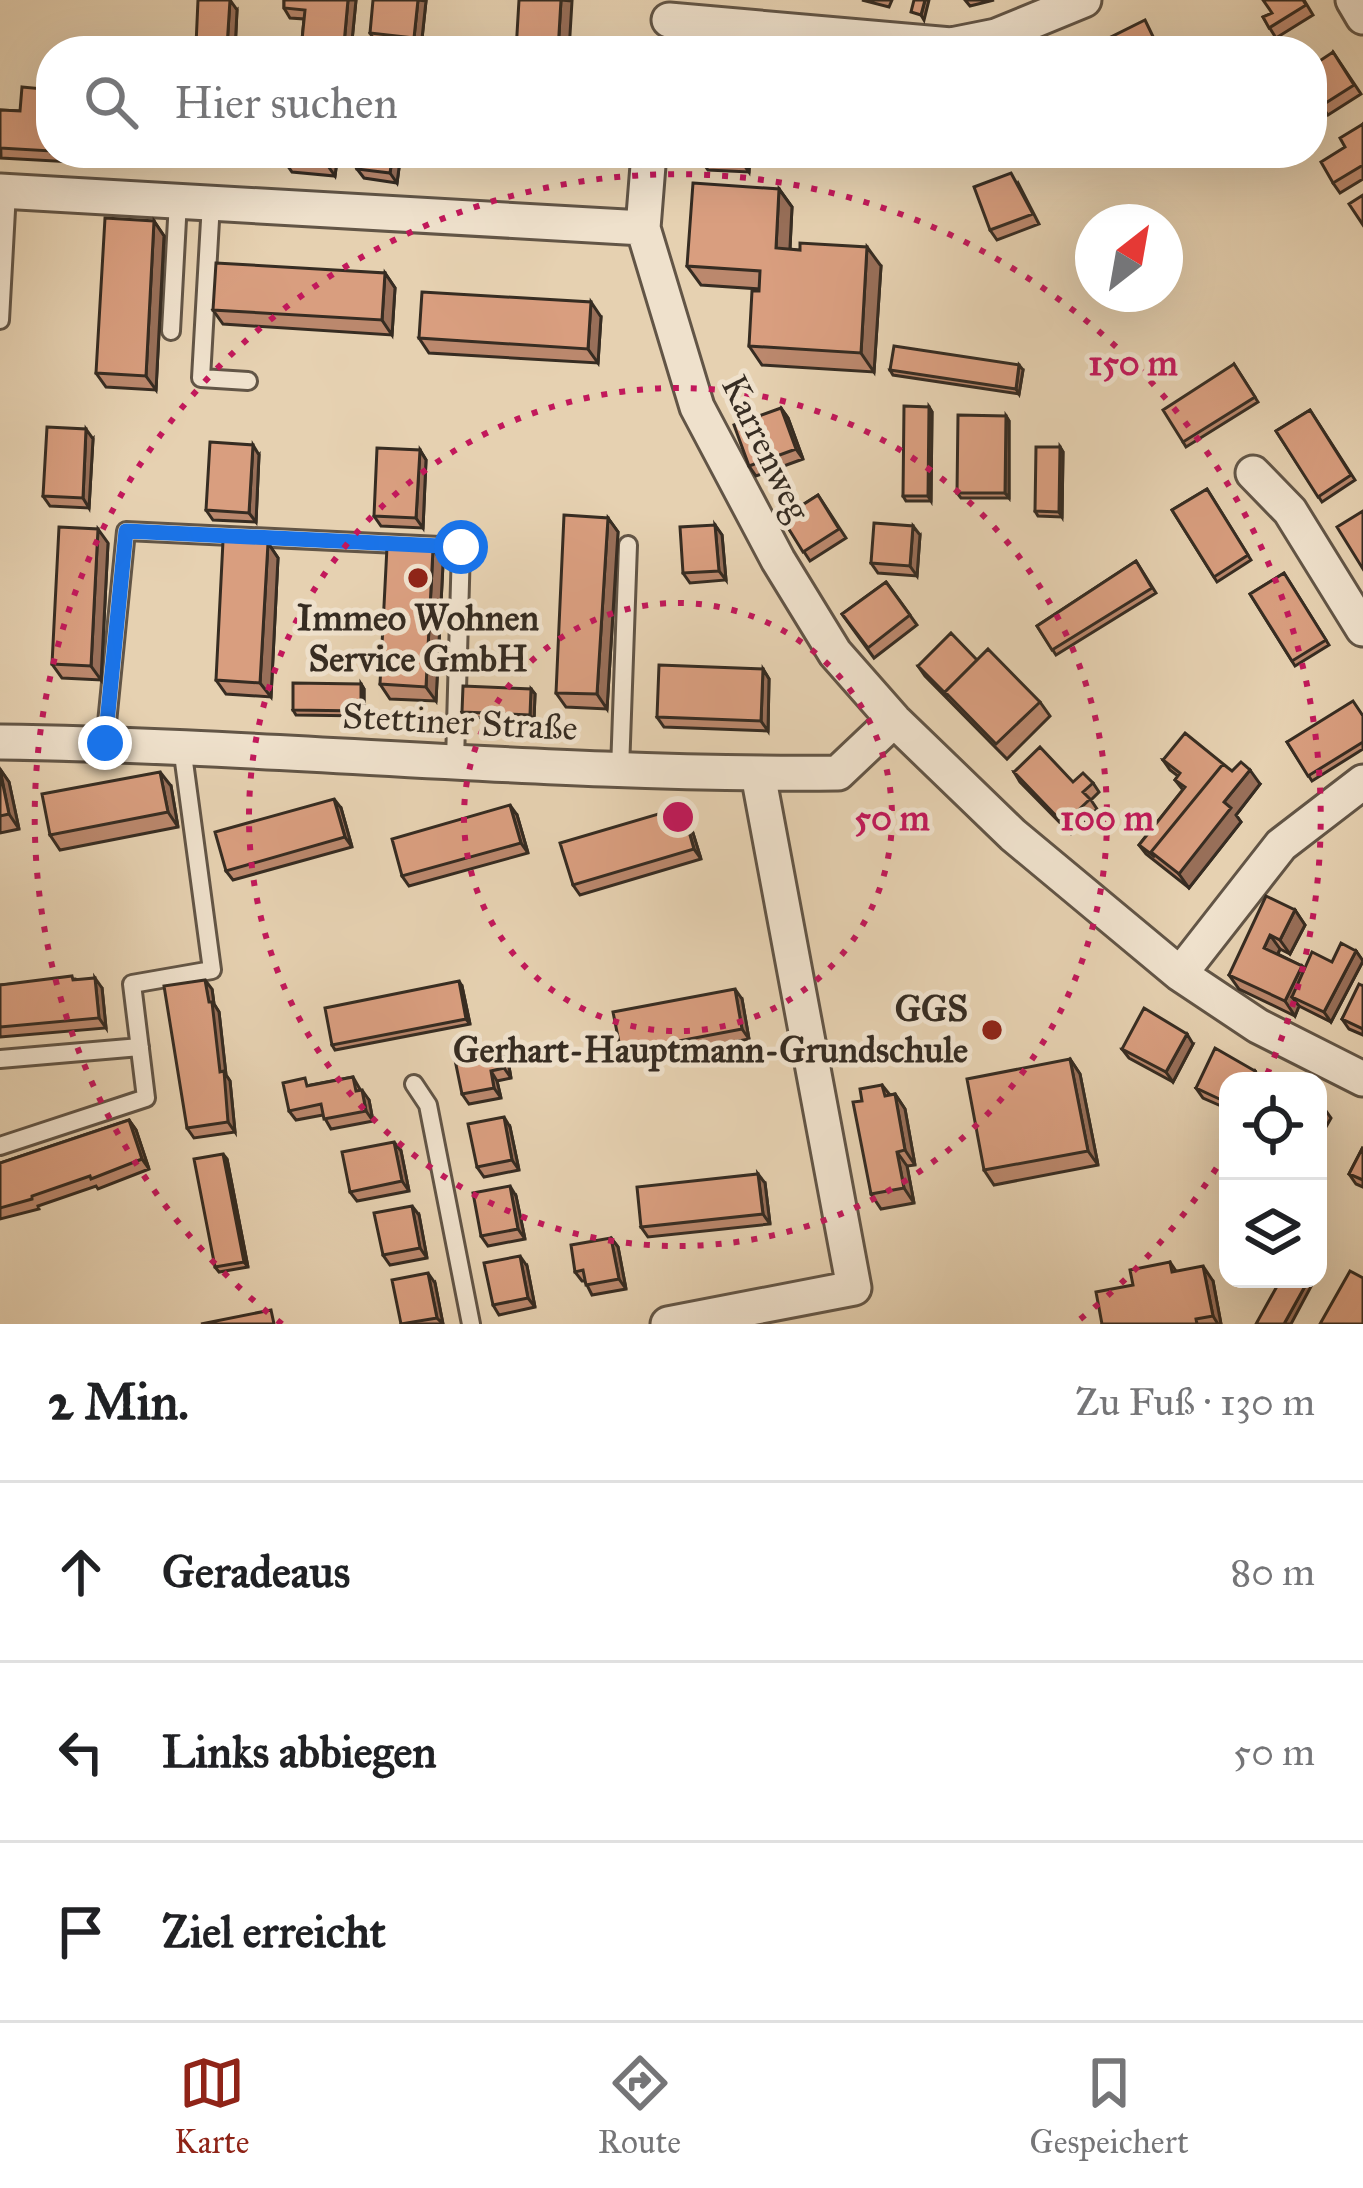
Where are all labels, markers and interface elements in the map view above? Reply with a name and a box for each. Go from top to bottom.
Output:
search box [36,36,1327,168]
icon: search [78,69,144,135]
text: Hier suchen [174,75,398,130]
north arrow [1075,204,1183,312]
text: 150 m [1088,341,1179,385]
street label: Karrenweg [712,368,820,528]
route start [434,520,488,574]
marker: Immeo Wohnen Service GmbH [405,565,431,591]
place label: Immeo Wohnen Service GmbH [297,596,539,681]
street label: Stettiner Straße [341,694,579,750]
route end [78,716,132,770]
centre of rings [657,796,699,838]
text: 50 m [854,796,931,840]
text: 100 m [1060,796,1155,840]
place label: GGS Gerhart-Hauptmann-Grundschule [453,987,968,1072]
marker: GGS Gerhart-Hauptmann-Grundschule [979,1017,1005,1043]
map controls [1219,1072,1327,1288]
button: locate [1219,1072,1327,1180]
button: layers [1219,1180,1327,1288]
text: 2 Min. [48,1371,189,1433]
text: Zu Fuß · 130 m [1075,1378,1315,1426]
icon: ahead [48,1539,114,1605]
text: Geradeaus [162,1544,350,1599]
text: 80 m [1230,1548,1315,1596]
icon: left [48,1719,114,1785]
text: Links abbiegen [162,1724,437,1779]
text: 50 m [1233,1728,1315,1776]
icon: arrive [48,1899,114,1965]
text: Ziel erreicht [162,1904,386,1959]
tab: Karte [174,2050,249,2162]
tab: Route [598,2050,681,2162]
tab: Gespeichert [1030,2050,1189,2162]

